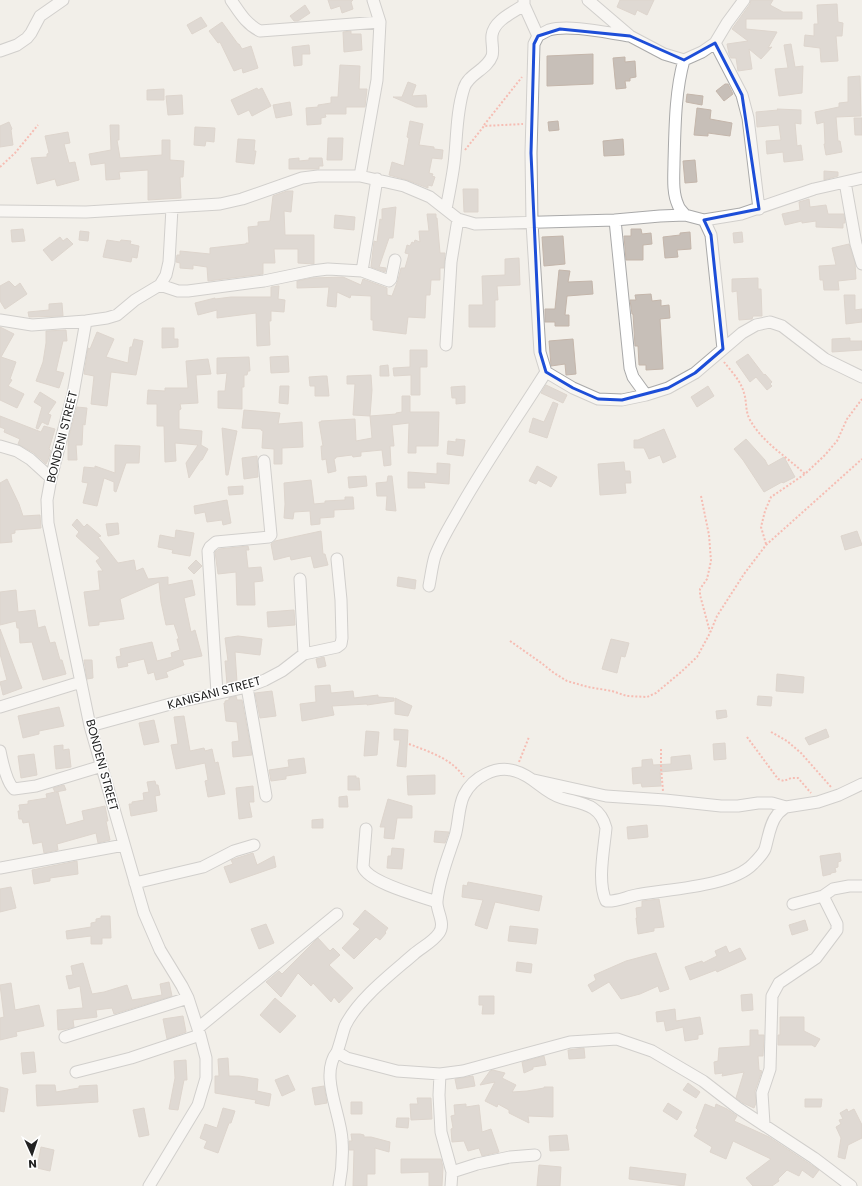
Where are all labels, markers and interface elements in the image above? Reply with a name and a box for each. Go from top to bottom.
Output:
street label: BONDENI STREET [42,389,81,485]
street label: KANISANI STREET [165,672,263,713]
street label: BONDENI STREET [82,717,123,813]
north arrow [12,1134,52,1174]
text: N [28,1156,37,1172]

